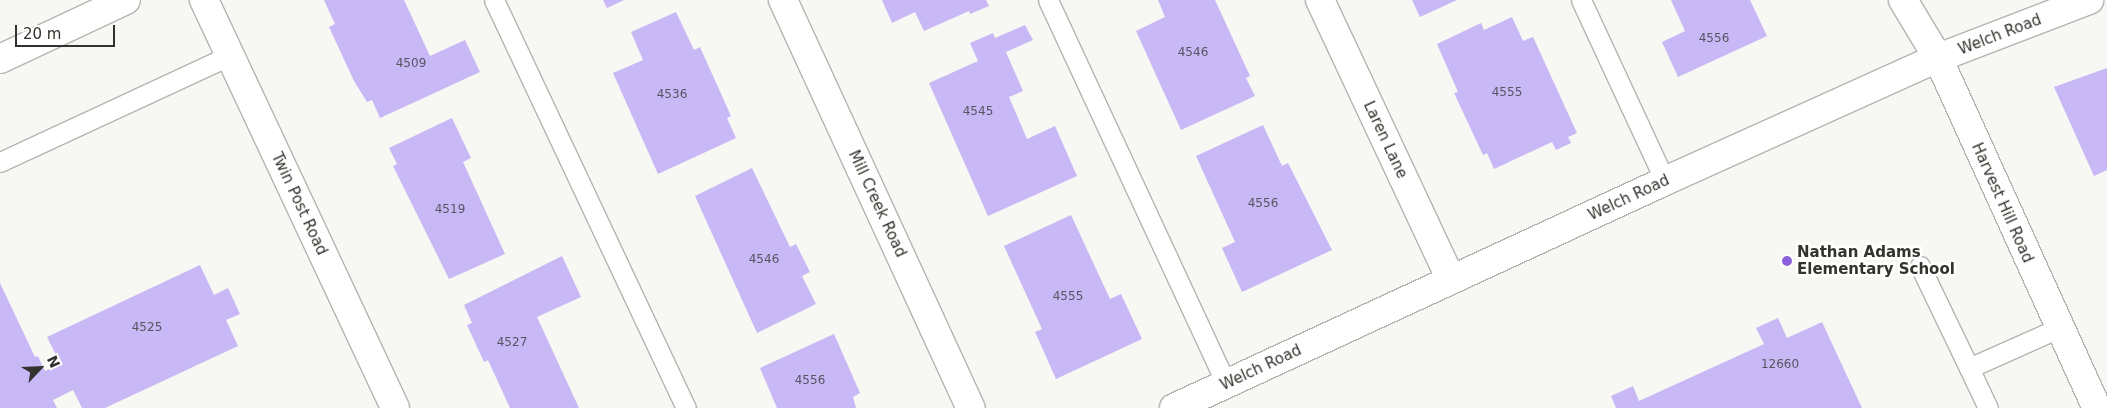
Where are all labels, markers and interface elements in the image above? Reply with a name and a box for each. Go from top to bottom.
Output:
street label: Welch Road [1956,11,2044,59]
scale bar [18,15,118,47]
text: 20 m [23,25,61,43]
house number: 4556 [1699,32,1729,46]
house number: 4546 [1178,46,1208,60]
house number: 4509 [396,57,426,71]
house number: 4555 [1492,86,1522,100]
house number: 4536 [657,88,687,102]
street label: Laren Lane [1359,99,1411,181]
house number: 4545 [963,105,993,119]
street label: Harvest Hill Road [1967,140,2037,266]
street label: Mill Creek Road [844,148,910,260]
street label: Twin Post Road [267,150,331,258]
street label: Welch Road [1586,171,1672,225]
house number: 4556 [1248,197,1278,211]
house number: 4519 [435,203,465,217]
place label: Nathan Adams Elementary School [1797,243,1955,278]
house number: 4546 [749,253,779,267]
marker: Nathan Adams Elementary School [1781,255,1793,267]
house number: 4555 [1053,290,1083,304]
house number: 4525 [132,321,162,335]
house number: 4527 [497,336,527,350]
street label: Welch Road [1218,341,1304,395]
north arrow [15,343,65,393]
text: N [44,353,63,370]
house number: 12660 [1761,358,1799,372]
house number: 4556 [795,374,825,388]

